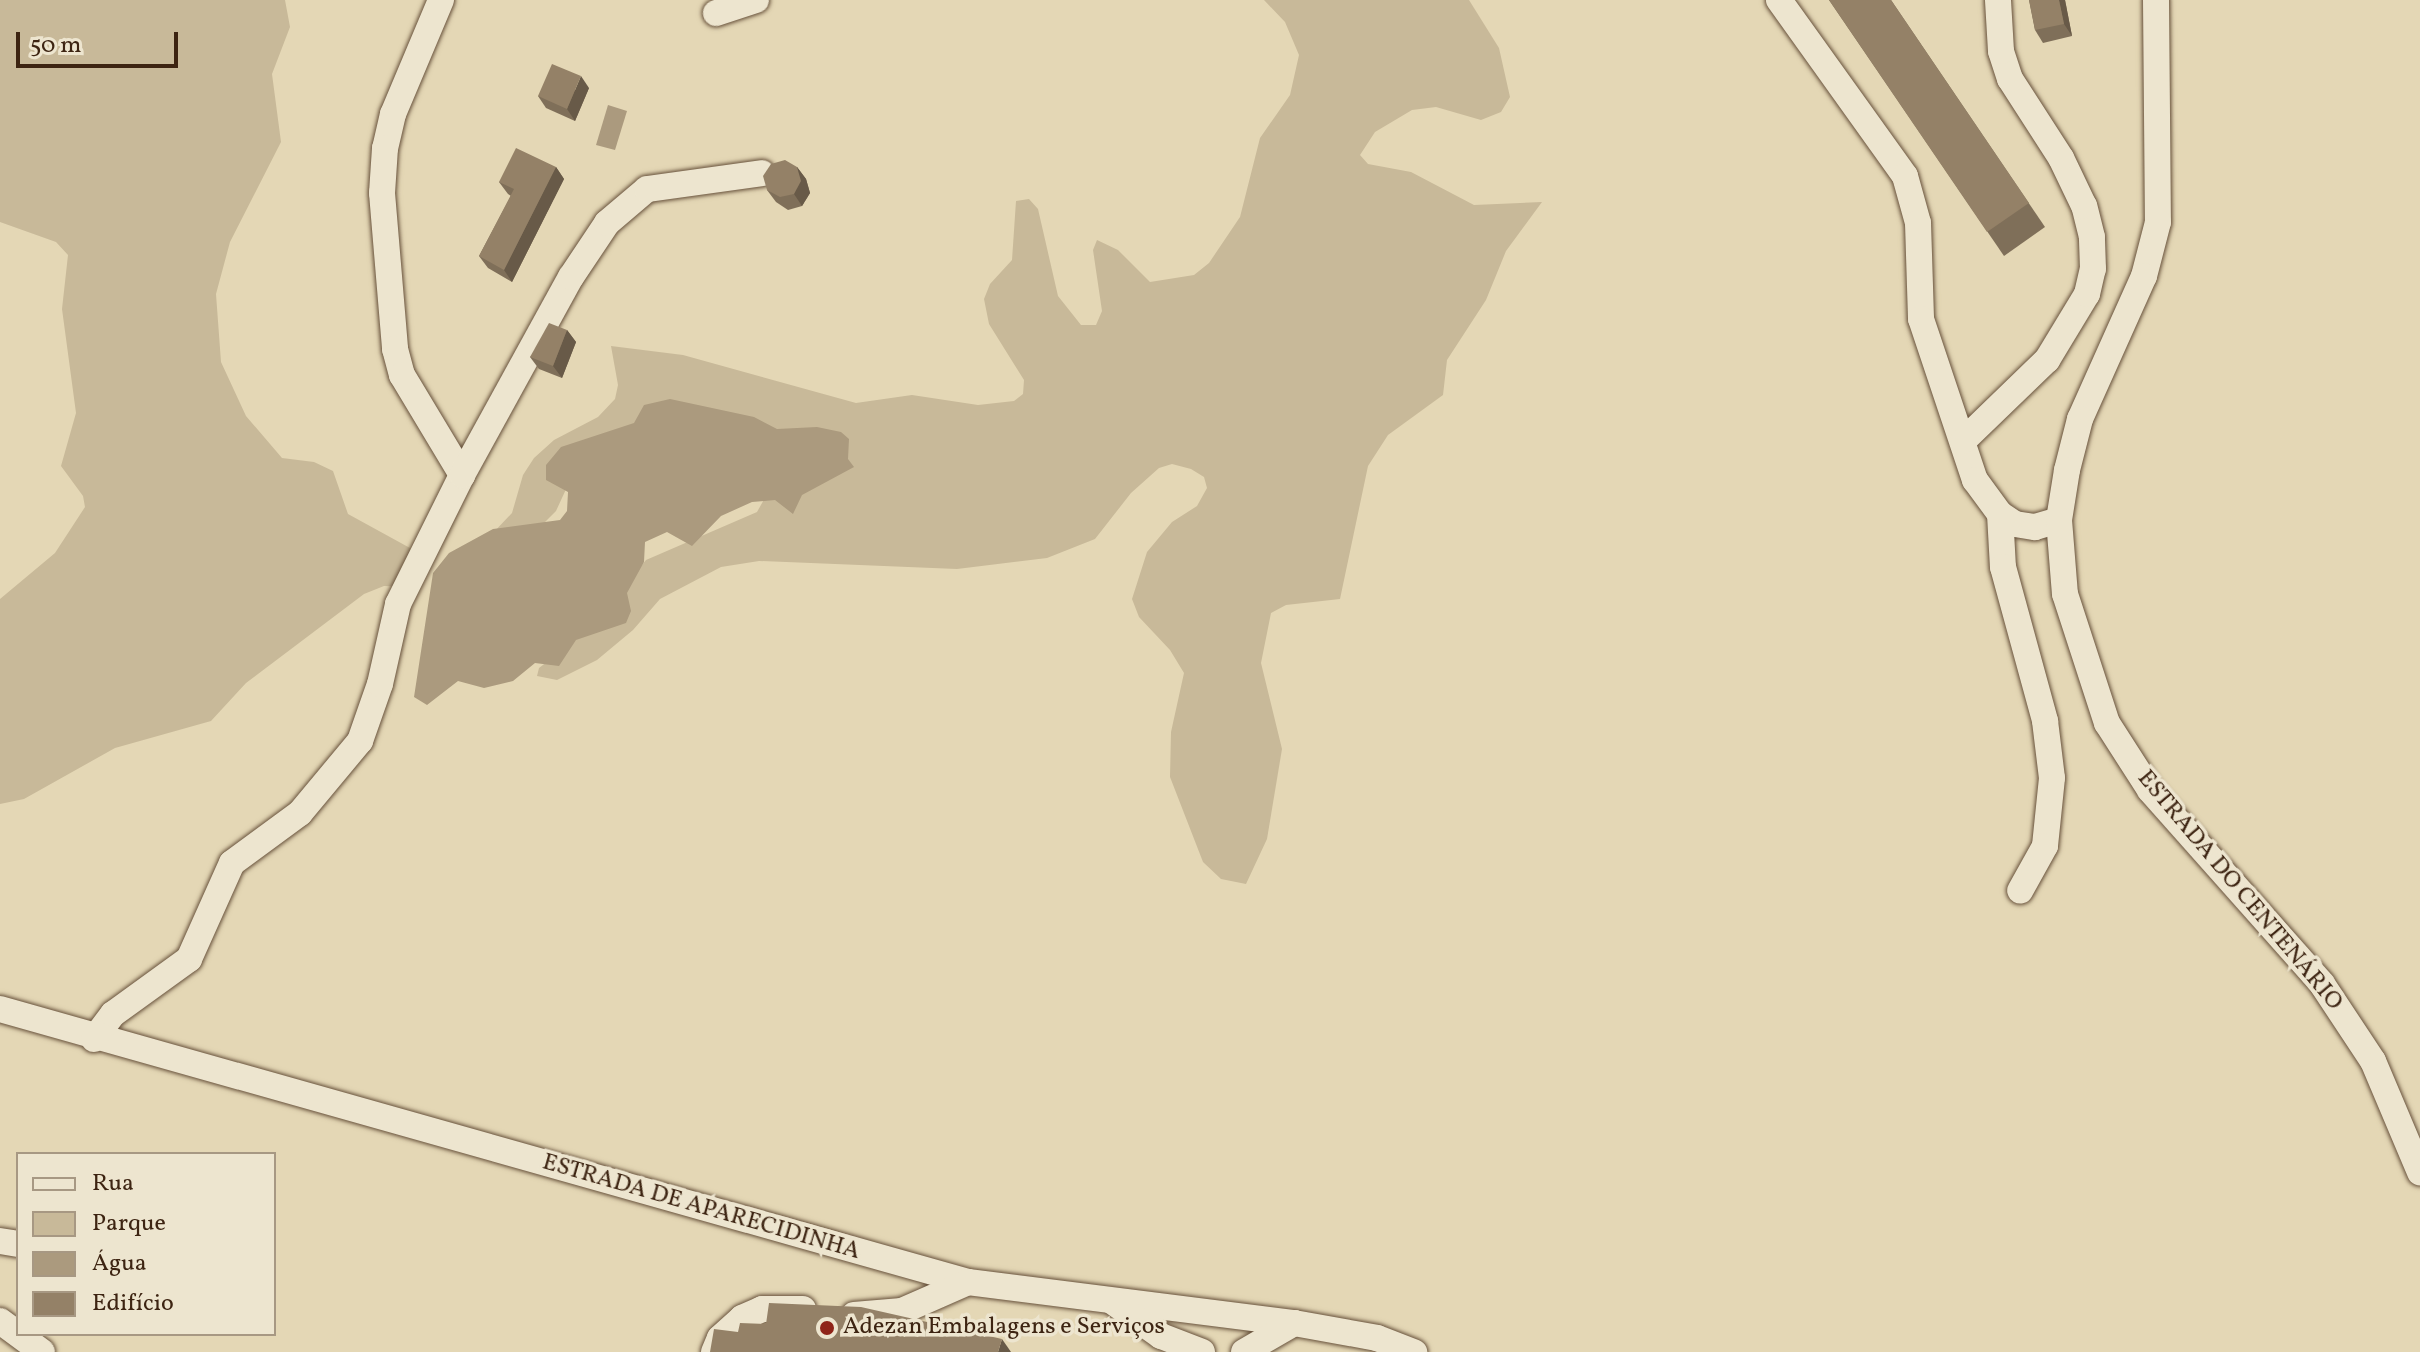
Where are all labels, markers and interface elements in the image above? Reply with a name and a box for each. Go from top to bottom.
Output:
scale bar [20,16,182,66]
text: 50 m [30,29,82,63]
street label: ESTRADA DO CENTENÁRIO [2130,765,2348,1017]
street label: ESTRADA DE APARECIDINHA [539,1149,863,1267]
legend [16,1152,276,1336]
text: Rua [92,1167,134,1201]
text: Parque [92,1207,166,1241]
text: Água [92,1247,147,1281]
text: Edifício [92,1287,174,1321]
place label: Adezan Embalagens e Serviços [843,1314,1165,1342]
marker: Adezan Embalagens e Serviços [818,1319,836,1337]

